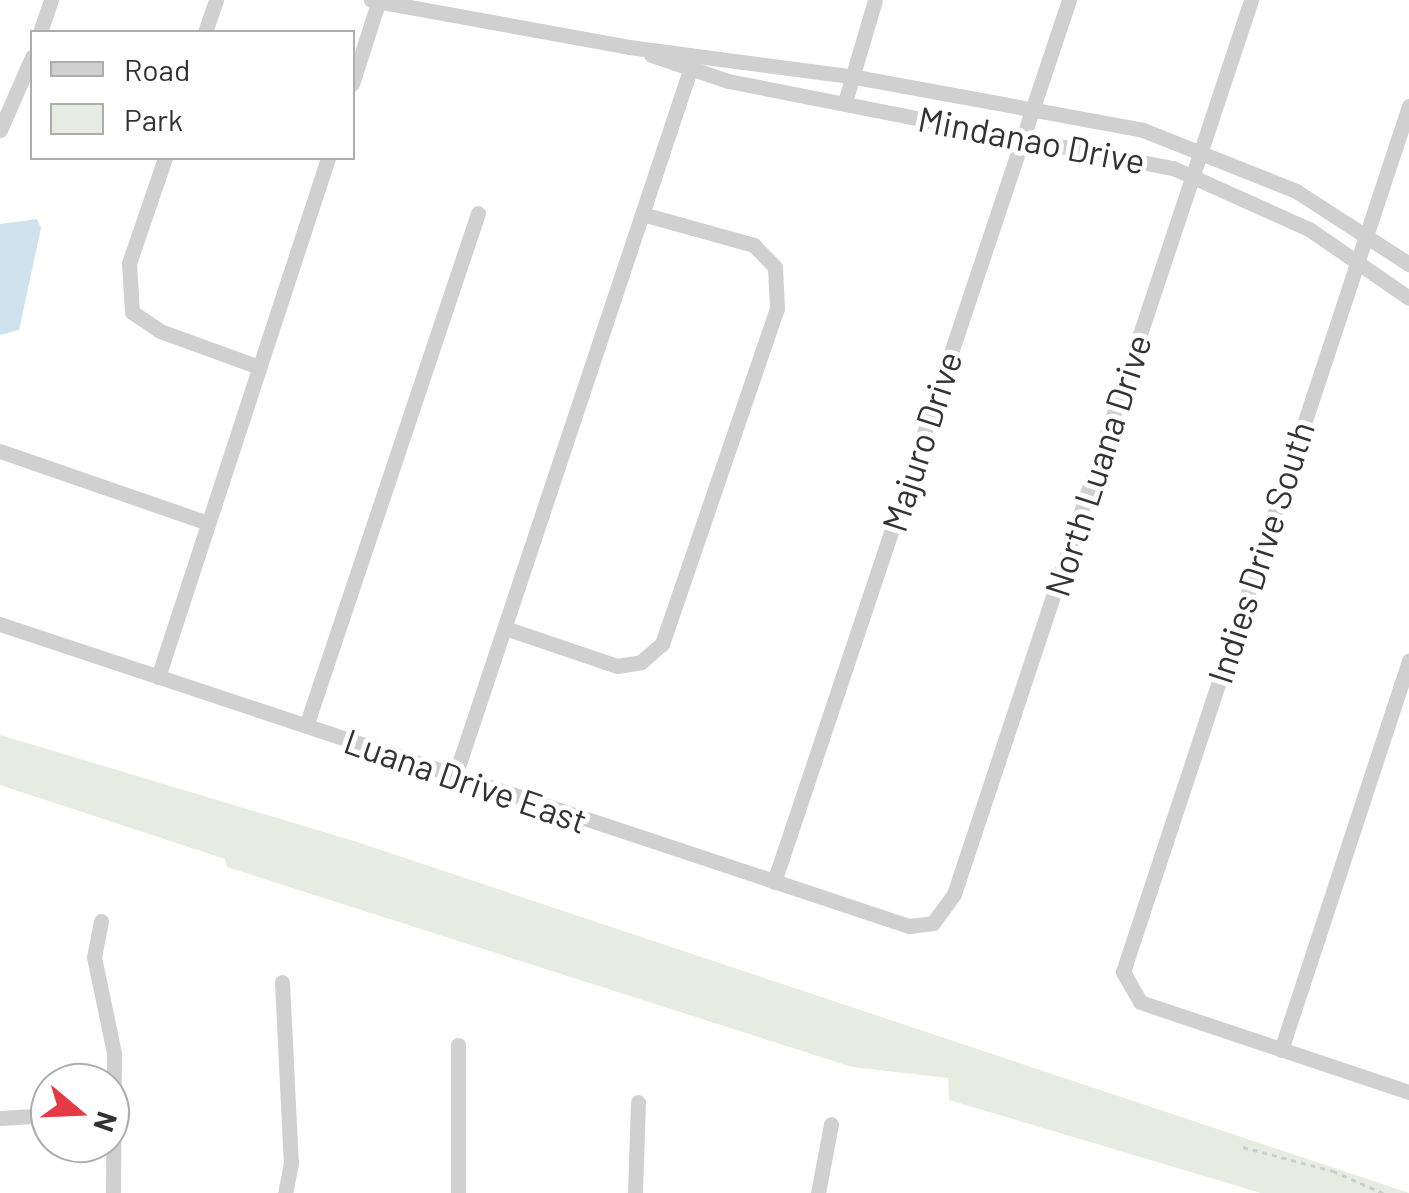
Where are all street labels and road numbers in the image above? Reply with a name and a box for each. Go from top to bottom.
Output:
street label: Mindanao Drive [915,96,1149,182]
street label: North Luana Drive [1035,329,1159,601]
street label: Majuro Drive [872,346,970,536]
street label: Indies Drive South [1198,416,1322,688]
street label: Luana Drive East [339,719,593,841]

